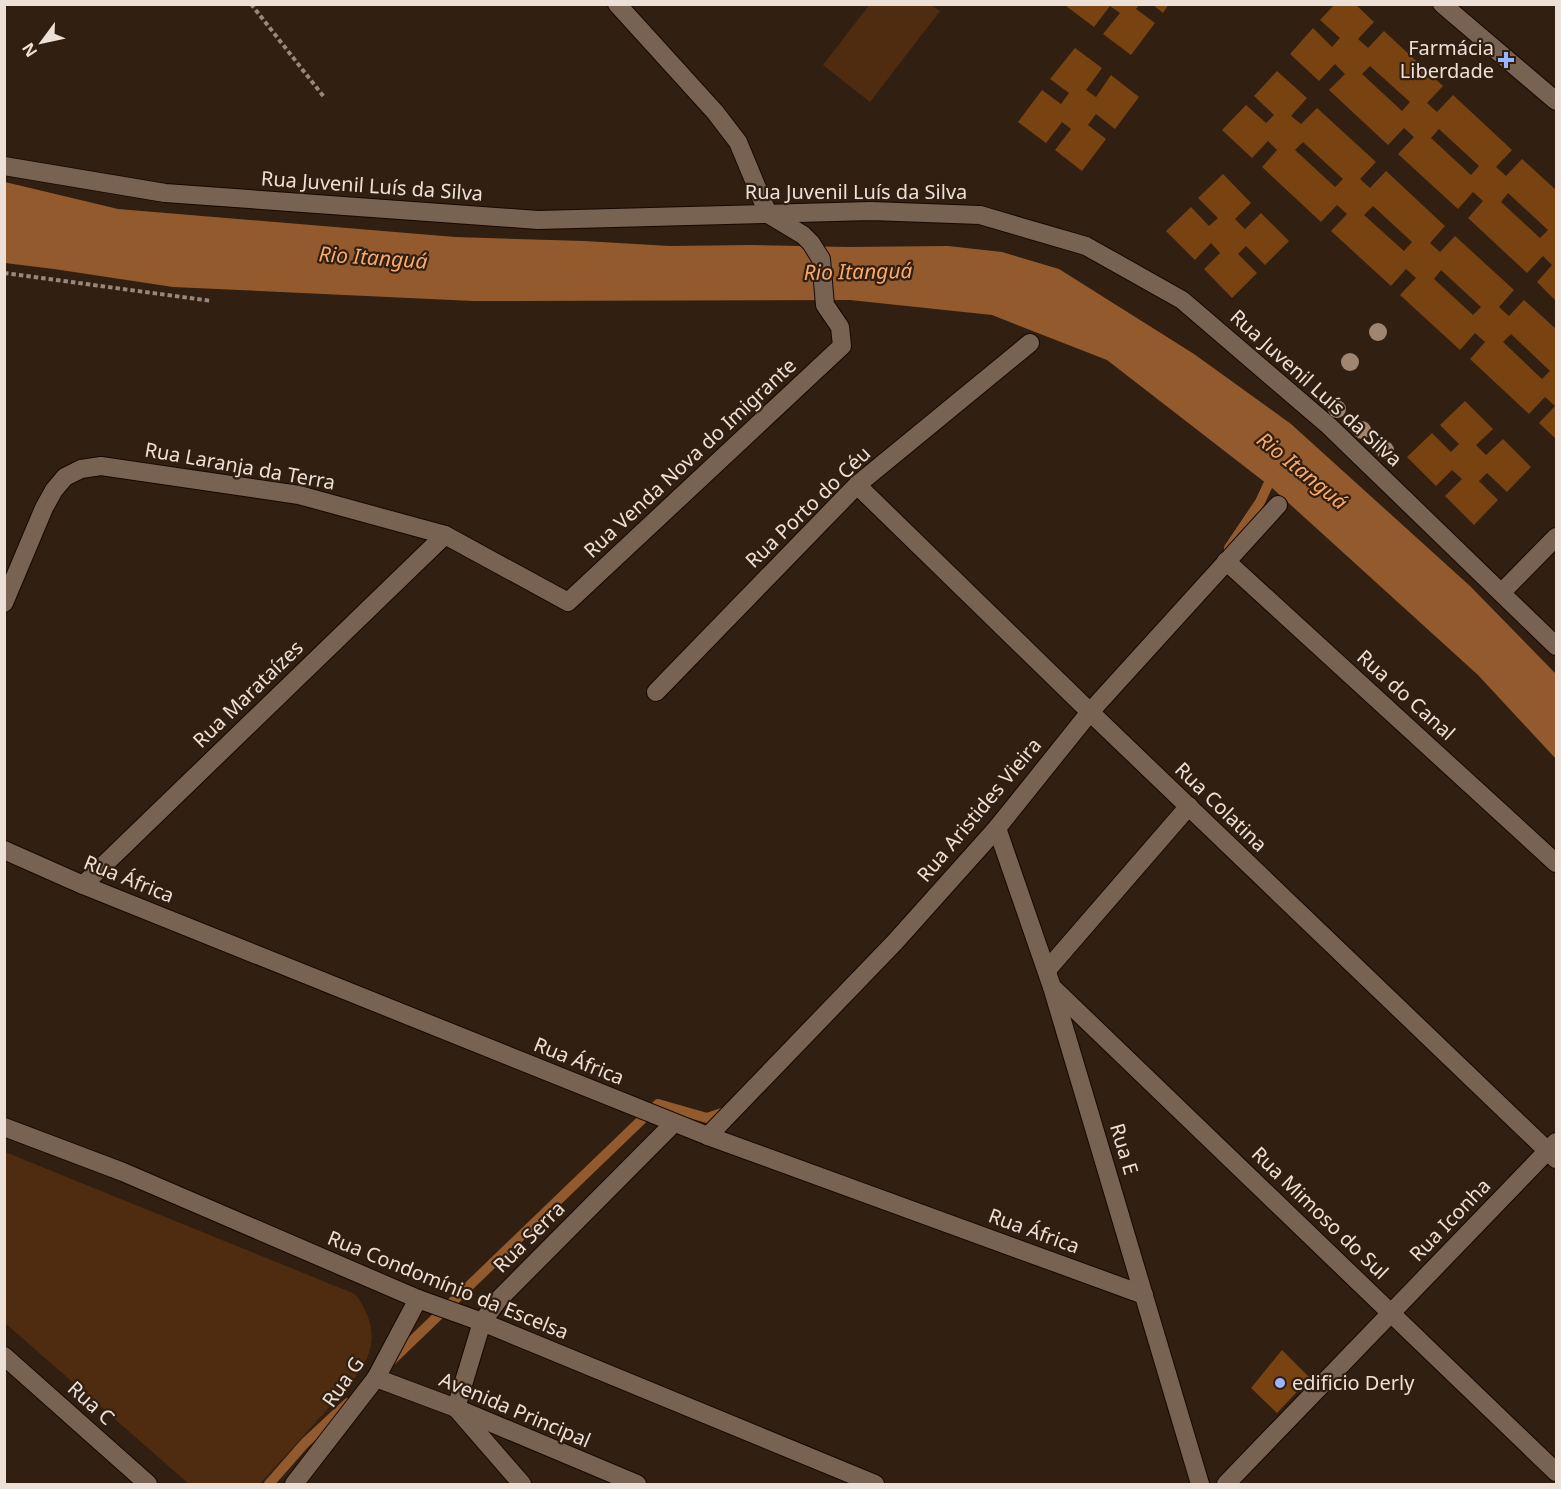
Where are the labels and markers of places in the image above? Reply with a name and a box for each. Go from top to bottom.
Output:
place label: Farmácia Liberdade [1400,34,1494,84]
marker: Farmácia Liberdade [1499,53,1513,67]
place label: edificio Derly [1292,1369,1415,1396]
marker: edificio Derly [1273,1376,1287,1390]

